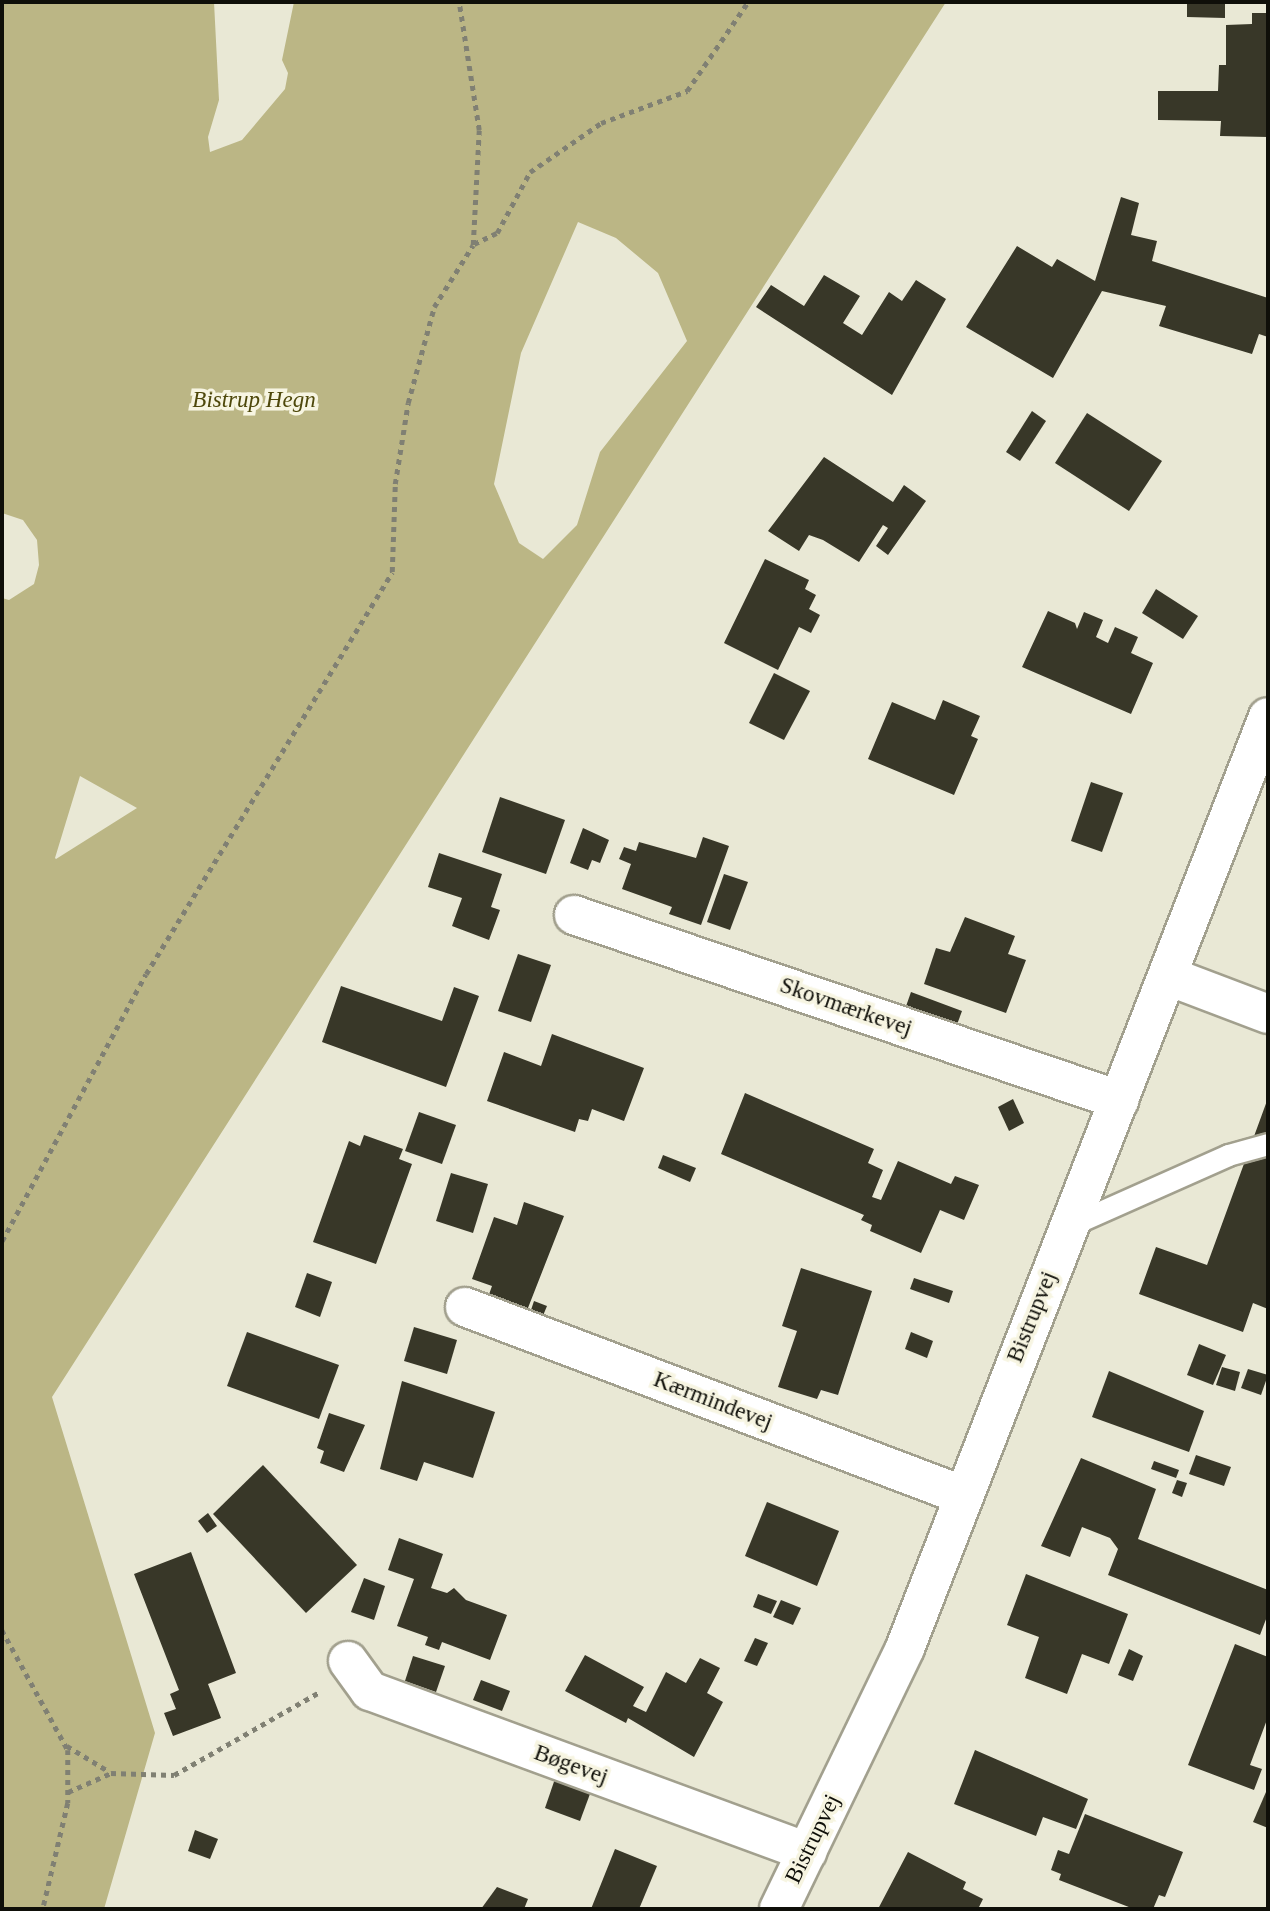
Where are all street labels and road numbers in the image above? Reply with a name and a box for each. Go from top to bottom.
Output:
street label: Skovmærkevej [776,971,916,1043]
street label: Bistrupvej [1001,1267,1063,1367]
street label: Kærmindevej [650,1366,776,1436]
street label: Bøgevej [530,1739,612,1791]
street label: Bistrupvej [780,1790,846,1888]

